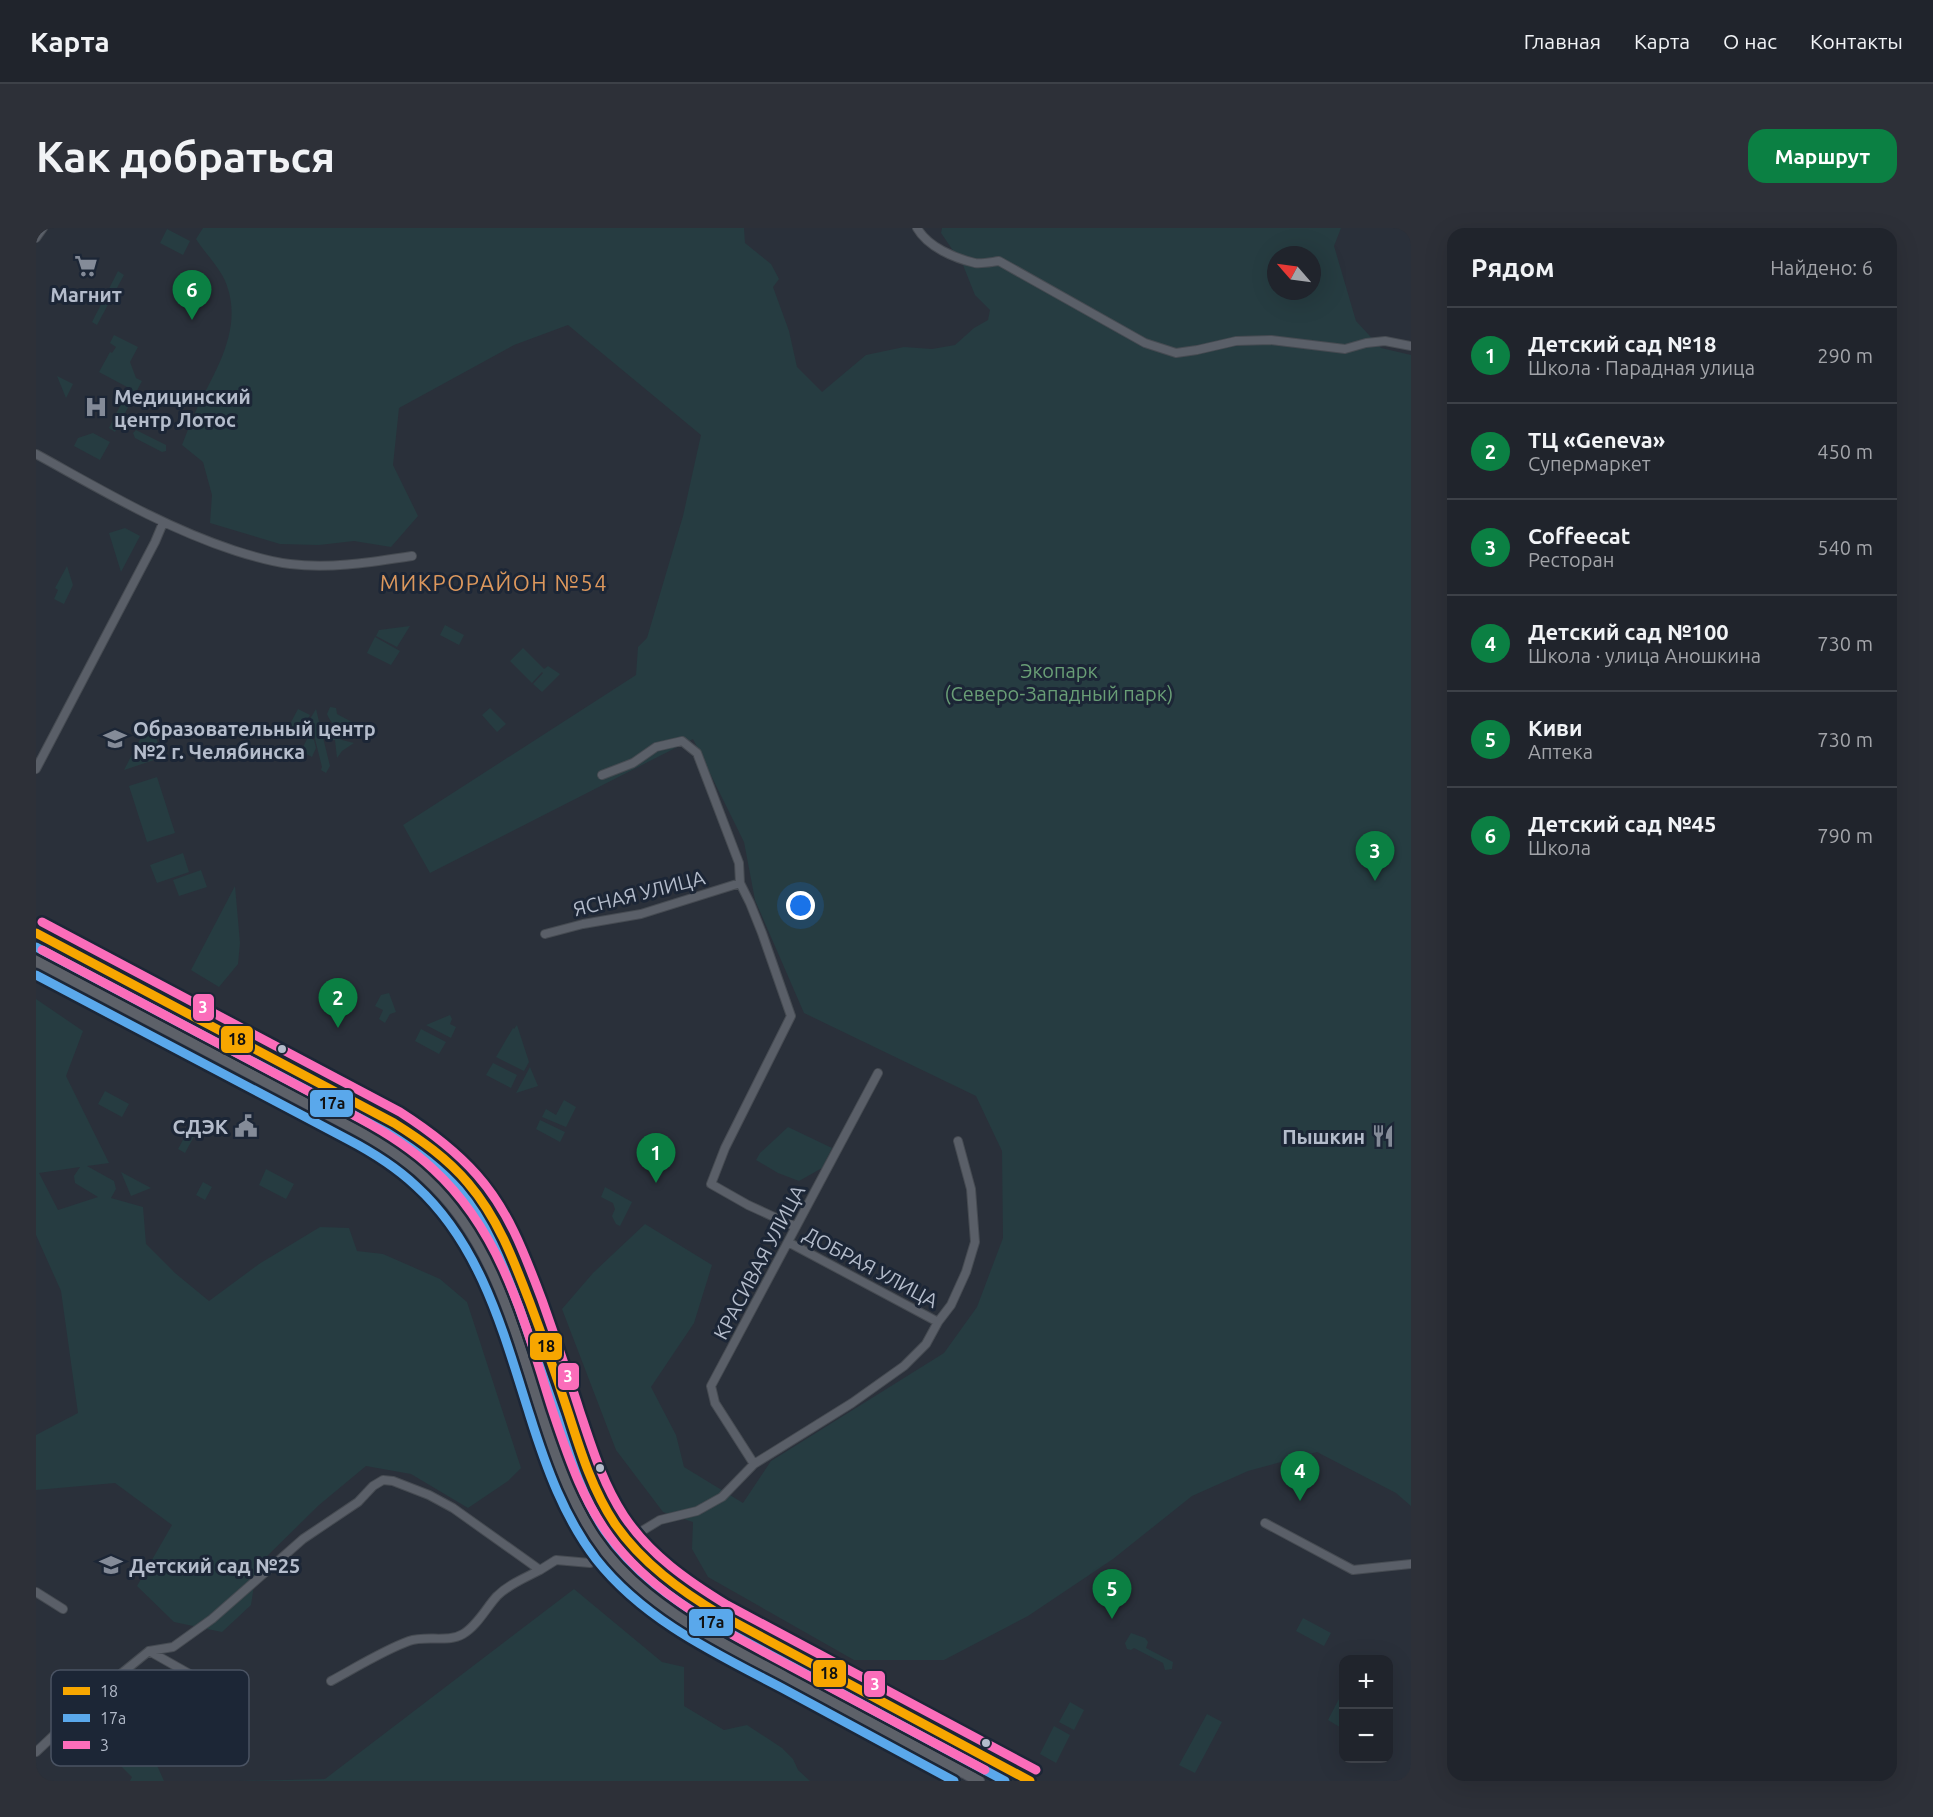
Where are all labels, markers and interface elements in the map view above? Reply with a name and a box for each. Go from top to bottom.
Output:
text: Карта [30,26,110,57]
text: Главная [1524,29,1601,53]
text: Карта [1634,29,1690,53]
text: О нас [1723,29,1777,53]
text: Контакты [1810,29,1903,53]
button: Маршрут [1748,129,1897,183]
text: Как добраться [36,133,335,180]
north arrow [1267,246,1321,300]
supermarket icon: Магнит [73,253,99,279]
text: Рядом [1471,253,1555,282]
text: Найдено: 6 [1770,256,1873,279]
pin: 6 [172,270,212,320]
place label: Магнит [50,283,122,306]
text: Детский сaд №18 [1528,331,1716,356]
text: 1 [1485,344,1496,367]
text: 290 m [1817,344,1873,367]
text: Школа · Парадная улица [1528,356,1755,379]
place label: Медицинский центр Лотос [114,385,251,431]
hospital icon: Медицинский центр Лотос [83,394,109,420]
text: ТЦ «Geneva» [1528,427,1665,452]
text: 2 [1485,440,1496,463]
text: 450 m [1817,440,1873,463]
text: Супермаркет [1528,452,1651,475]
text: Coffeecat [1528,523,1630,548]
text: 3 [1485,536,1496,559]
text: 540 m [1817,536,1873,559]
text: Ресторан [1528,548,1614,571]
district label: МИКРОРАЙОН №54 [380,570,608,595]
text: Детский сад №100 [1528,619,1729,644]
text: 4 [1485,632,1496,655]
text: 730 m [1817,632,1873,655]
text: Школа · улица Аношкина [1528,644,1761,667]
park label: Экопарк (Северо-Западный парк) [945,659,1173,705]
text: Киви [1528,715,1582,740]
place label: Образовательный центр №2 г. Челябинска [133,717,376,763]
school or university icon: Образовательный центр №2 г. Челябинска [102,726,128,752]
text: 5 [1485,728,1496,751]
text: 730 m [1817,728,1873,751]
text: Аптека [1528,740,1593,763]
text: Детский сад №45 [1528,811,1716,836]
text: 6 [1485,824,1496,847]
text: 790 m [1817,824,1873,847]
pin: 3 [1356,832,1394,881]
text: Школа [1528,836,1591,859]
street label: ЯСНАЯ УЛИЦА [571,866,707,920]
your location [786,891,815,920]
pin: 2 [318,978,358,1028]
line badge: 3 [192,993,215,1022]
text: 3 [198,998,208,1016]
line badge: 18 [220,1025,254,1054]
text: 18 [228,1030,246,1048]
unlabelled marker [276,1043,288,1055]
line badge: 17a [309,1089,354,1118]
text: 17a [319,1094,345,1112]
public building icon: СДЭК [233,1113,259,1139]
place label: СДЭК [172,1115,229,1138]
restaurant icon: Пышкин [1370,1123,1396,1149]
place label: Пышкин [1282,1125,1365,1148]
pin: 1 [636,1134,676,1183]
street label: КРАСИВАЯ УЛИЦА [709,1181,809,1343]
street label: ДОБРАЯ УЛИЦА [800,1222,942,1312]
line badge: 18 [529,1332,563,1361]
text: 18 [537,1337,555,1355]
line badge: 3 [557,1362,580,1391]
text: 3 [563,1367,573,1385]
pin: 4 [1280,1452,1320,1501]
unlabelled marker [594,1462,606,1474]
school or university icon: Детский сад №25 [98,1552,124,1578]
place label: Детский сад №25 [129,1554,300,1577]
pin: 5 [1092,1570,1132,1619]
line badge: 17a [688,1608,734,1637]
text: 17a [698,1613,724,1631]
map controls [1339,1655,1393,1763]
button: + [1339,1655,1393,1709]
line badge: 18 [812,1659,847,1688]
text: 18 [820,1664,838,1682]
legend [51,1670,249,1766]
line badge: 3 [863,1670,886,1698]
text: 3 [870,1675,880,1693]
text: 18 [100,1682,118,1700]
text: 17a [100,1709,126,1727]
button: − [1339,1709,1393,1763]
text: 3 [100,1736,109,1754]
unlabelled marker [980,1737,992,1749]

